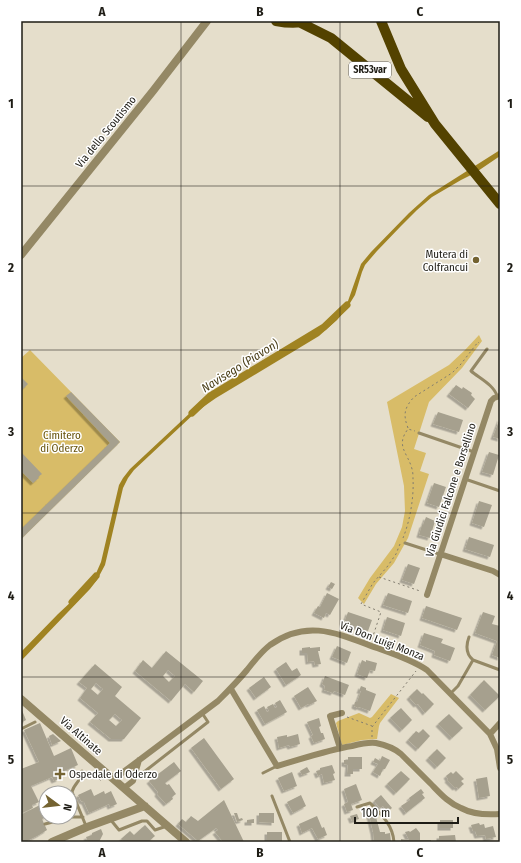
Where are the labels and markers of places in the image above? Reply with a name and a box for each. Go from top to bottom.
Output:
place label: Mutera di Colfrancui [423,248,468,274]
marker: Mutera di Colfrancui [471,255,481,265]
marker: Ospedale di Oderzo [54,768,66,780]
place label: Ospedale di Oderzo [69,768,157,781]

